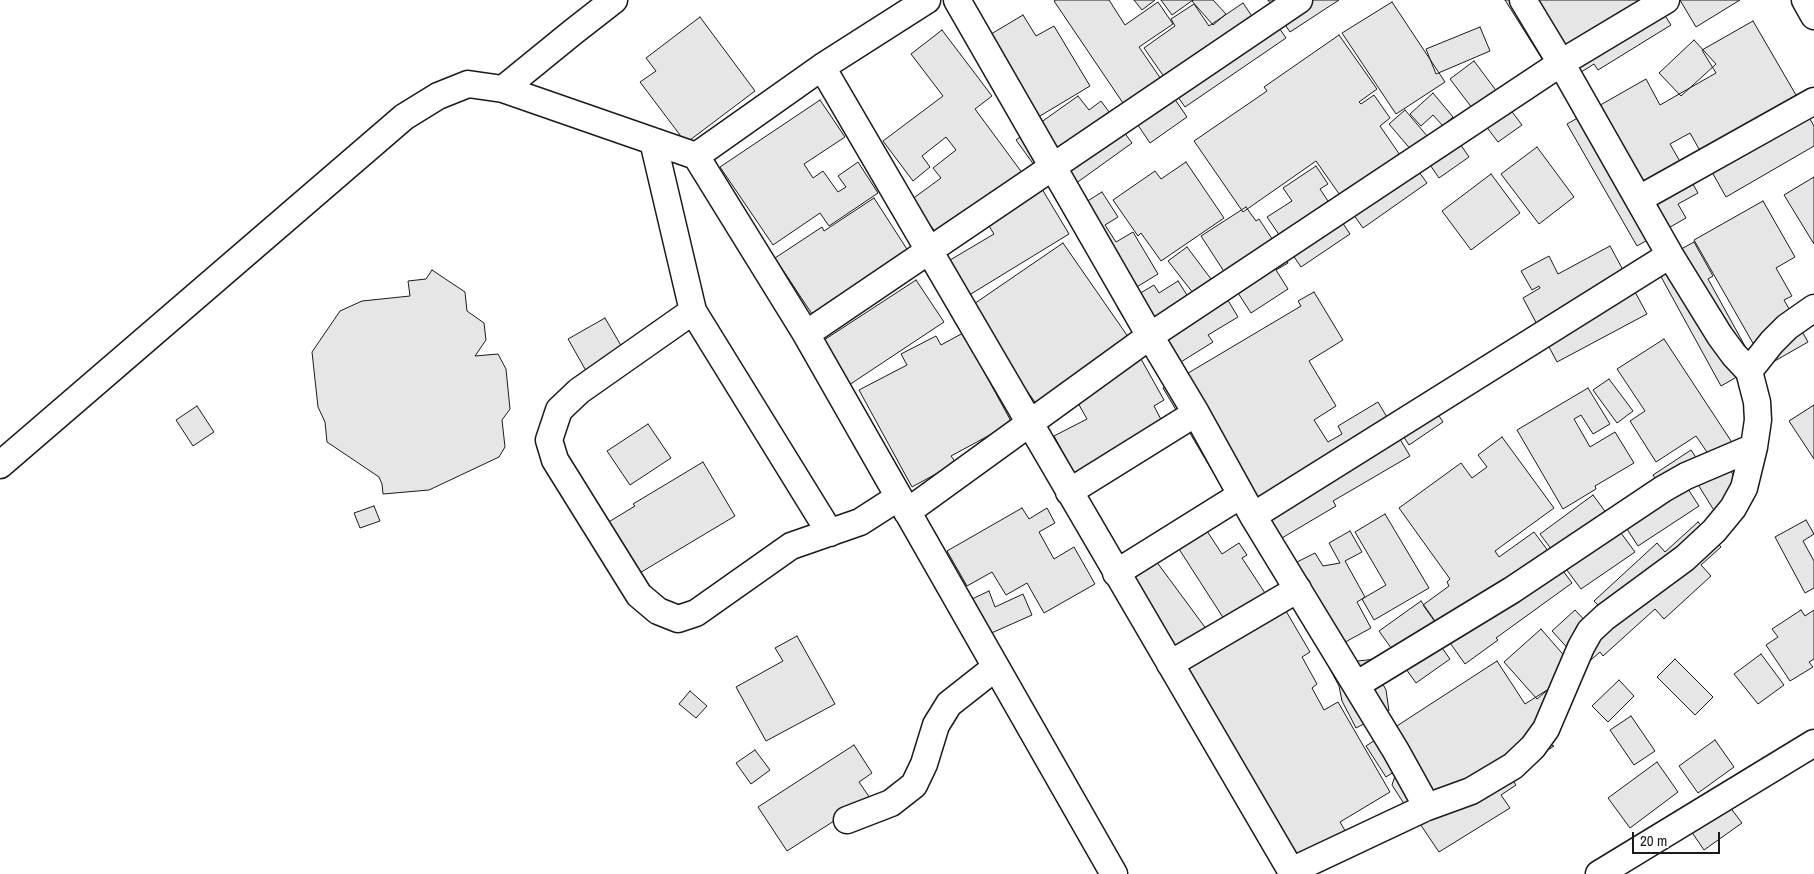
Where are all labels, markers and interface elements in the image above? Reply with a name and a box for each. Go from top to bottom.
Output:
scale bar [1634,822,1722,854]
text: 20 m [1640,830,1667,851]

